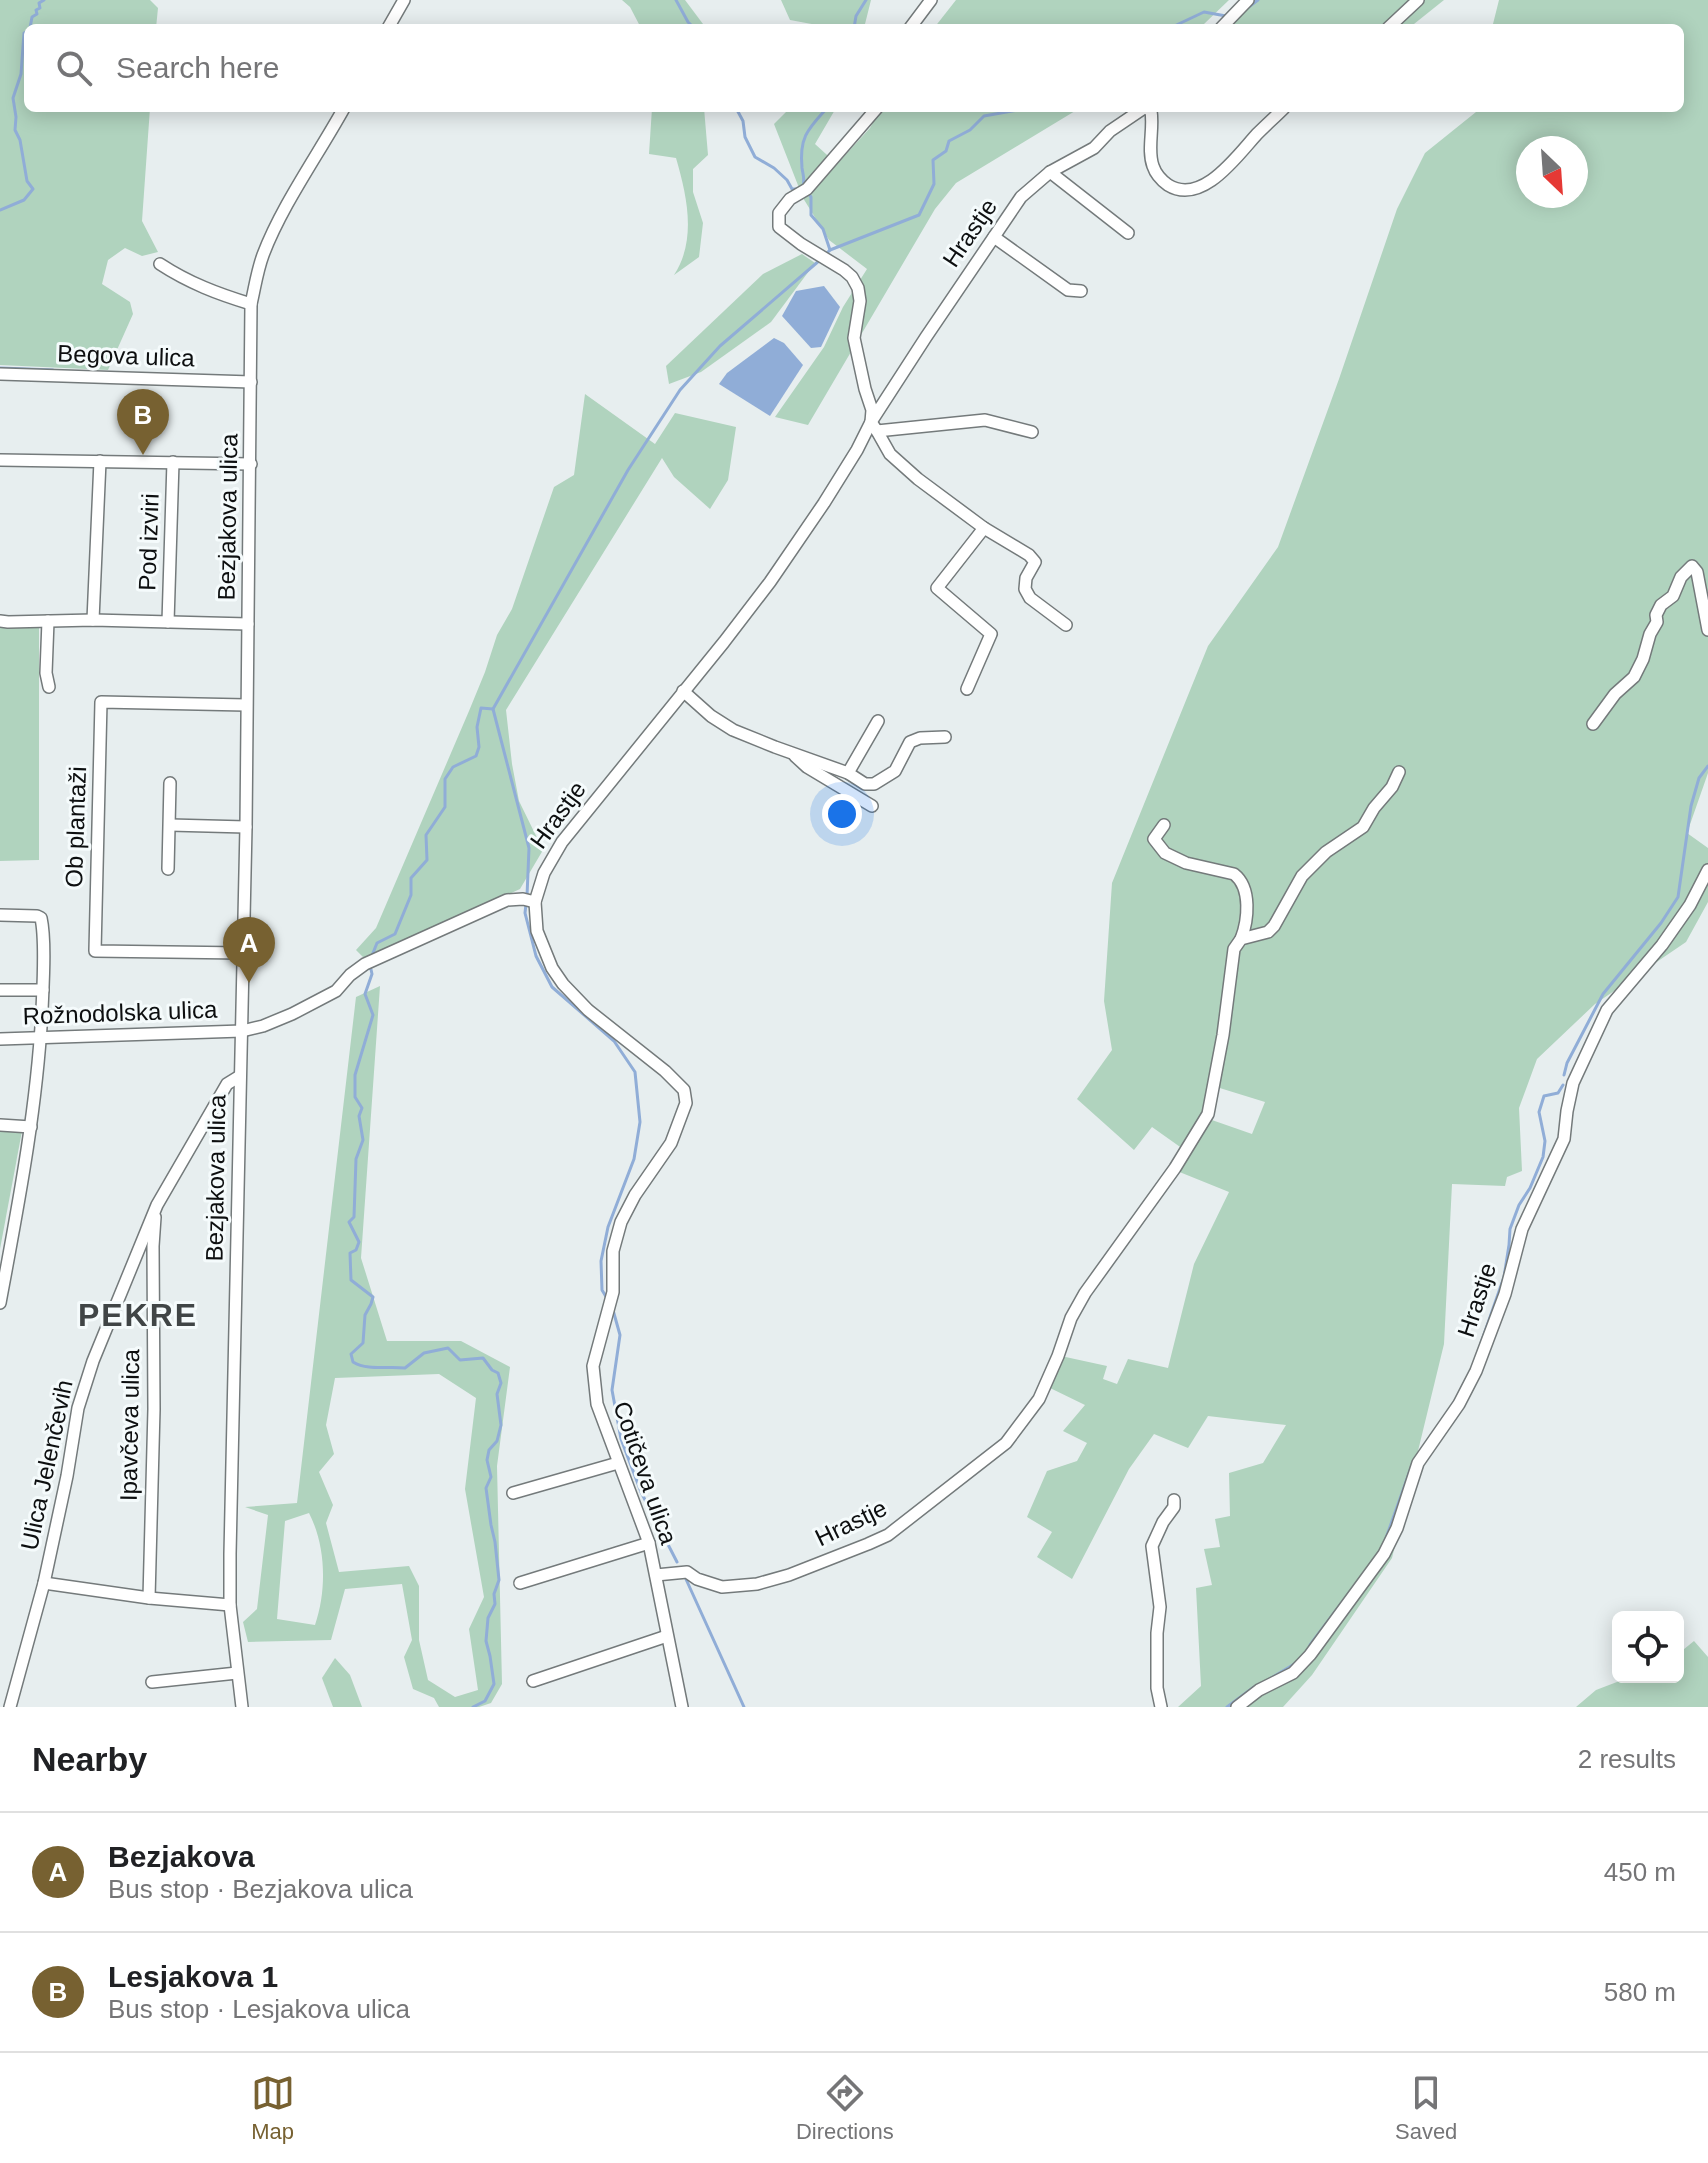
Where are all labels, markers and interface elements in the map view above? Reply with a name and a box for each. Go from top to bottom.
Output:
search box [24,24,1684,112]
icon: search [52,46,96,90]
text: Search here [116,51,279,84]
north arrow [1516,136,1588,208]
street label: Hrastje [937,194,1002,272]
street label: Begova ulica [57,340,196,371]
pin: B [117,389,169,455]
street label: Bezjakova ulica [213,433,242,601]
street label: Pod izviri [133,493,164,591]
street label: Ob plantaži [60,766,91,888]
street label: Hrastje [524,776,591,853]
your location [822,794,862,834]
pin: A [223,917,275,983]
street label: Rožnodolska ulica [22,996,218,1029]
street label: Bezjakova ulica [201,1094,230,1262]
street label: Hrastje [1452,1260,1501,1340]
district label: PEKRE [78,1297,198,1333]
street label: Ipavčeva ulica [115,1348,144,1501]
street label: Ulica Jelenčevih [15,1377,78,1553]
street label: Cotičeva ulica [608,1398,683,1548]
street label: Hrastje [811,1494,891,1551]
map controls [1612,1611,1684,1683]
button: locate [1612,1611,1684,1683]
text: Nearby [32,1740,147,1778]
text: 2 results [1578,1744,1676,1774]
text: Bezjakova [108,1840,255,1873]
text: A [49,1857,67,1887]
text: 450 m [1604,1857,1676,1887]
text: Bus stop · Bezjakova ulica [108,1874,413,1904]
text: Lesjakova 1 [108,1960,278,1993]
text: B [49,1977,67,2007]
text: 580 m [1604,1977,1676,2007]
text: Bus stop · Lesjakova ulica [108,1994,410,2024]
tab: Map [251,2071,295,2145]
tab: Directions [796,2071,894,2145]
tab: Saved [1395,2071,1457,2145]

